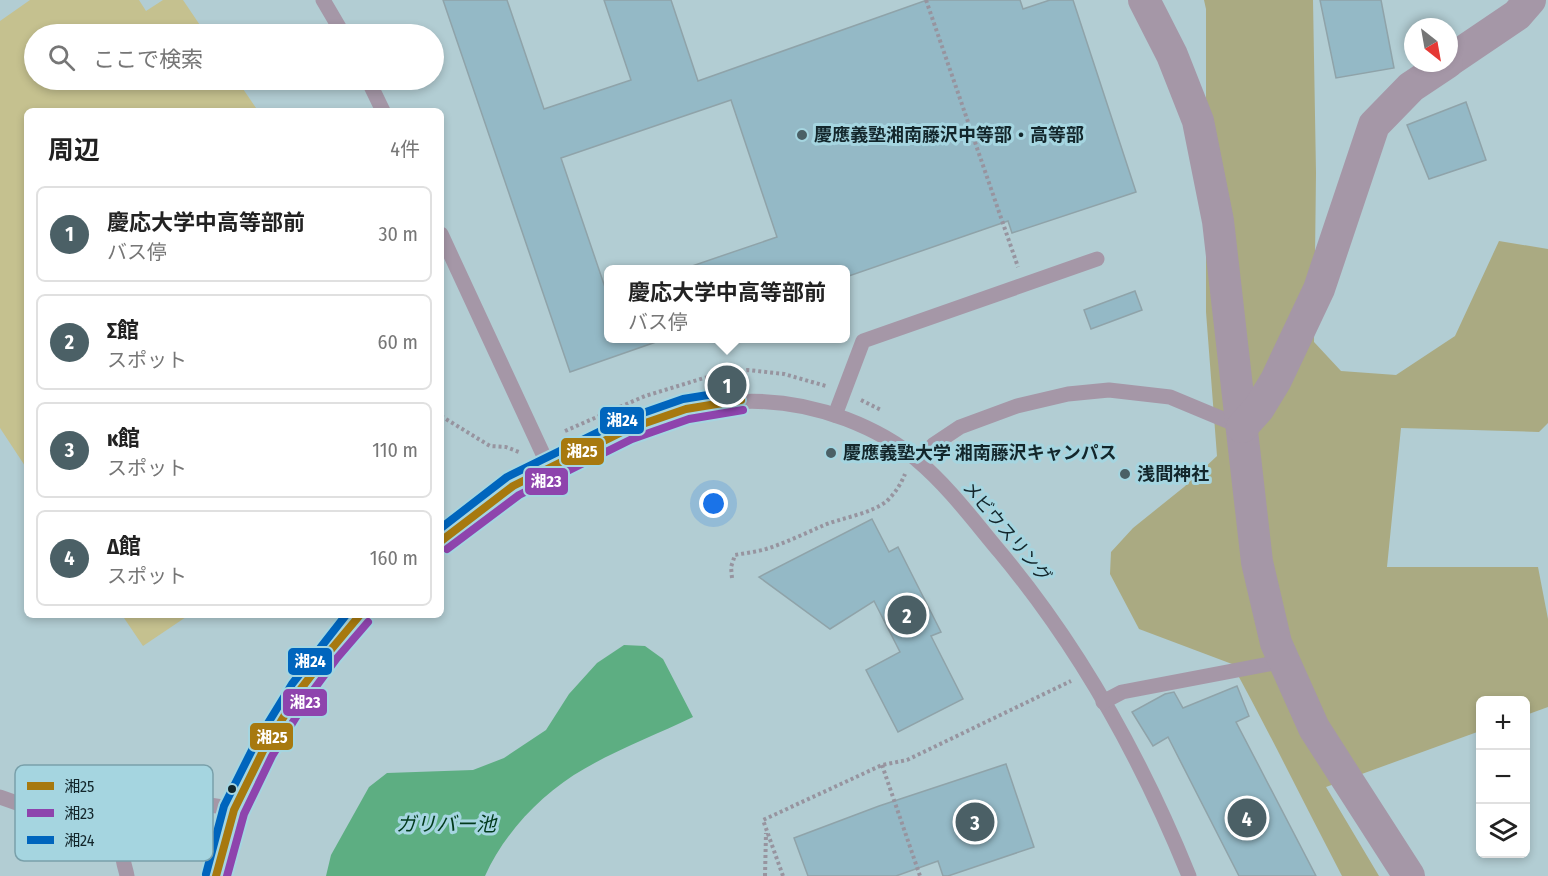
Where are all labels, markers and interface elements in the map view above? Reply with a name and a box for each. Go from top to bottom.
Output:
north arrow [1404,18,1458,72]
search box [24,24,444,90]
icon: search [45,41,78,74]
text: ここで検索 [93,46,203,73]
place label: 慶應義塾湘南藤沢中等部・高等部 [814,124,1084,146]
marker: 慶應義塾湘南藤沢中等部・高等部 [795,128,809,142]
text: 周辺 [48,135,100,166]
text: 4件 [390,137,420,161]
text: 慶応大学中高等部前 [107,209,305,236]
text: 1 [65,222,74,246]
text: 30 m [378,222,418,246]
text: バス停 [107,240,167,264]
popup [604,265,850,343]
text: 慶応大学中高等部前 [628,279,826,306]
text: バス停 [628,310,688,334]
text: Σ館 [107,317,139,344]
text: 2 [65,330,74,354]
text: 60 m [378,330,418,354]
text: スポット [107,348,187,372]
pin: 1 [708,362,746,408]
line badge: 湘24 [599,406,645,435]
text: 湘24 [606,411,638,430]
text: κ館 [107,425,140,452]
line badge: 湘25 [560,437,605,466]
text: 3 [65,438,74,462]
text: 110 m [372,438,418,462]
text: 湘25 [566,442,598,461]
place label: 慶應義塾大学 湘南藤沢キャンパス [843,442,1117,464]
marker: 慶應義塾大学 湘南藤沢キャンパス [824,446,838,460]
text: スポット [107,456,187,480]
place label: 浅間神社 [1137,463,1209,485]
line badge: 湘23 [524,467,569,496]
marker: 浅間神社 [1118,467,1132,481]
text: 湘23 [531,472,562,491]
street label: メビウスリング [958,477,1056,587]
your location [699,489,728,518]
text: Δ館 [107,533,141,560]
text: 4 [64,546,75,570]
text: 160 m [370,546,418,570]
text: スポット [107,564,187,588]
pin: 2 [888,592,926,638]
line badge: 湘24 [287,647,333,676]
text: 湘24 [294,652,326,671]
line badge: 湘23 [282,688,328,717]
text: 湘23 [290,693,321,712]
map controls [1476,696,1530,858]
button: + [1476,696,1530,750]
line badge: 湘25 [249,722,294,751]
text: 湘25 [256,728,288,747]
button: − [1476,750,1530,804]
legend [15,765,213,861]
text: 湘25 [64,777,94,796]
unlabelled marker [226,783,238,795]
pin: 4 [1228,796,1266,840]
pin: 3 [956,800,994,844]
text: 湘23 [64,804,94,823]
button: layers [1476,804,1530,858]
water label: ガリバー池 [396,812,498,836]
text: 湘24 [64,831,95,850]

